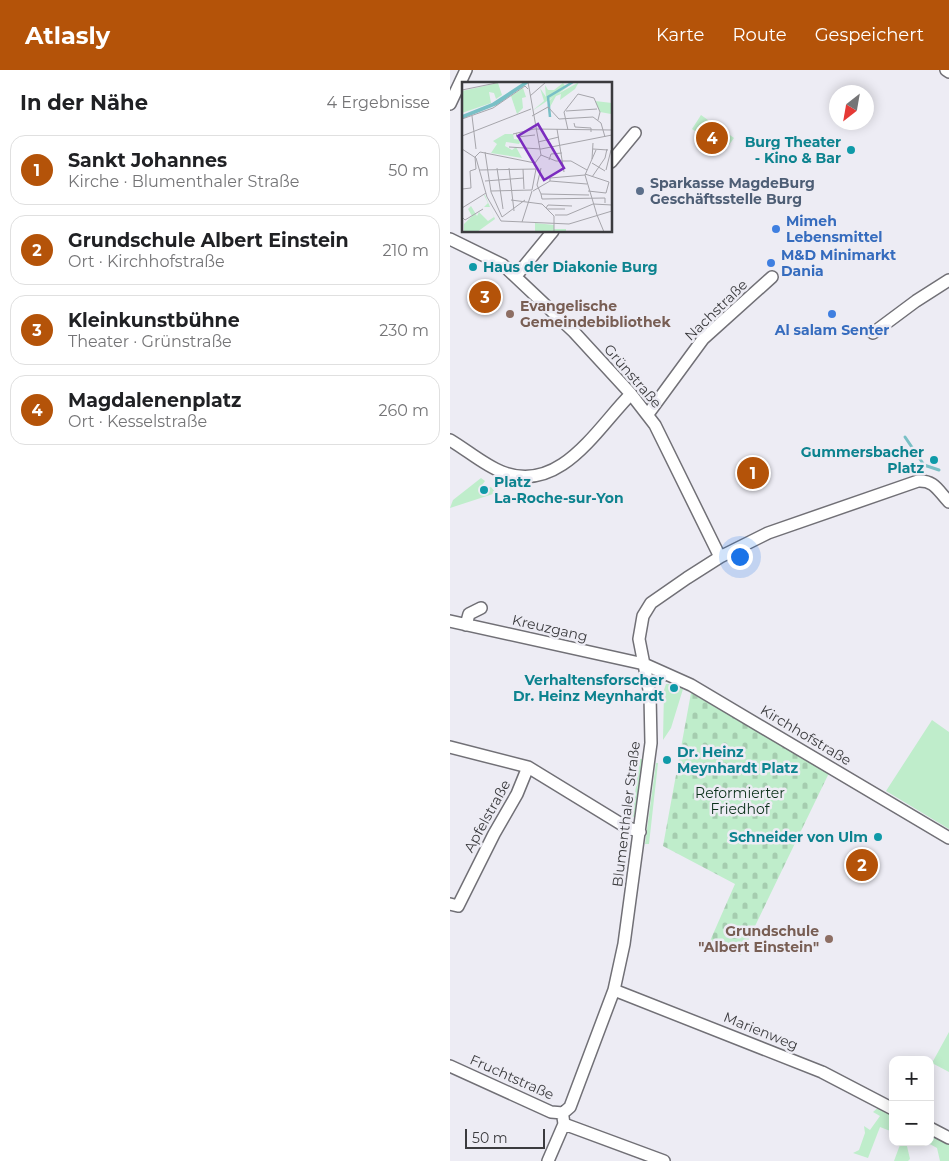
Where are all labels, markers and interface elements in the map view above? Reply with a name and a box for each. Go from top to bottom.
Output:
text: Atlasly [25,21,110,50]
text: Karte [656,24,704,46]
text: Route [732,24,787,46]
text: Gespeichert [815,24,924,46]
inset map [462,82,612,232]
north arrow [829,85,874,130]
text: In der Nähe [20,90,148,115]
text: 4 Ergebnisse [326,93,430,112]
pin: 4 [696,119,728,157]
place label: Burg Theater - Kino & Bar [745,133,841,167]
marker: Burg Theater - Kino & Bar [845,144,857,156]
text: Sankt Johannes [68,149,227,172]
text: 1 [34,161,40,180]
text: 50 m [388,161,429,180]
text: Kirche · Blumenthaler Straße [68,172,299,191]
place label: Sparkasse MagdeBurg Geschäftsstelle Burg [650,174,815,208]
marker: Sparkasse MagdeBurg Geschäftsstelle Burg [634,185,646,197]
place label: Mimeh Lebensmittel [786,212,883,246]
marker: Mimeh Lebensmittel [770,223,782,235]
text: Grundschule Albert Einstein [68,229,349,252]
text: 2 [32,241,42,260]
text: 210 m [382,241,429,260]
place label: M&D Minimarkt Dania [781,246,896,280]
text: Ort · Kirchhofstraße [68,252,225,271]
marker: M&D Minimarkt Dania [765,257,777,269]
place label: Haus der Diakonie Burg [483,258,658,276]
marker: Haus der Diakonie Burg [467,261,479,273]
street label: Nachstraße [681,276,751,344]
pin: 3 [469,278,501,316]
place label: Evangelische Gemeindebibliothek [520,297,671,331]
marker: Evangelische Gemeindebibliothek [504,308,516,320]
marker: Al salam Senter [826,308,838,320]
text: Kleinkunstbühne [68,309,240,332]
text: 3 [32,321,42,340]
text: 230 m [379,321,429,340]
place label: Al salam Senter [774,321,889,339]
text: Theater · Grünstraße [68,332,232,351]
street label: Grünstraße [600,340,666,412]
text: Magdalenenplatz [68,389,241,412]
text: 4 [31,401,43,420]
text: 260 m [378,401,429,420]
text: Ort · Kesselstraße [68,412,207,431]
place label: Gummersbacher Platz [801,443,924,477]
pin: 1 [737,454,769,492]
marker: Gummersbacher Platz [928,454,940,466]
place label: Platz La-Roche-sur-Yon [494,473,624,507]
marker: Platz La-Roche-sur-Yon [478,484,490,496]
your location [727,544,753,570]
street label: Kreuzgang [510,611,590,645]
place label: Verhaltensforscher Dr. Heinz Meynhardt [513,671,664,705]
marker: Verhaltensforscher Dr. Heinz Meynhardt [668,682,680,694]
street label: Kirchhofstraße [757,701,855,769]
street label: Blumenthaler Straße [608,740,644,888]
place label: Dr. Heinz Meynhardt Platz [677,743,798,777]
marker: Dr. Heinz Meynhardt Platz [661,754,673,766]
street label: Apfelstraße [460,777,514,855]
park label: Reformierter Friedhof [695,784,785,818]
place label: Schneider von Ulm [729,828,868,846]
marker: Schneider von Ulm [872,831,884,843]
pin: 2 [846,846,878,884]
place label: Grundschule "Albert Einstein" [698,922,819,956]
marker: Grundschule "Albert Einstein" [823,933,835,945]
street label: Marienweg [721,1008,801,1054]
street label: Fruchtstraße [467,1050,557,1104]
map controls [889,1056,934,1146]
button: + [889,1056,934,1101]
button: − [889,1101,934,1146]
scale bar [465,1126,545,1149]
text: 50 m [472,1129,508,1147]

